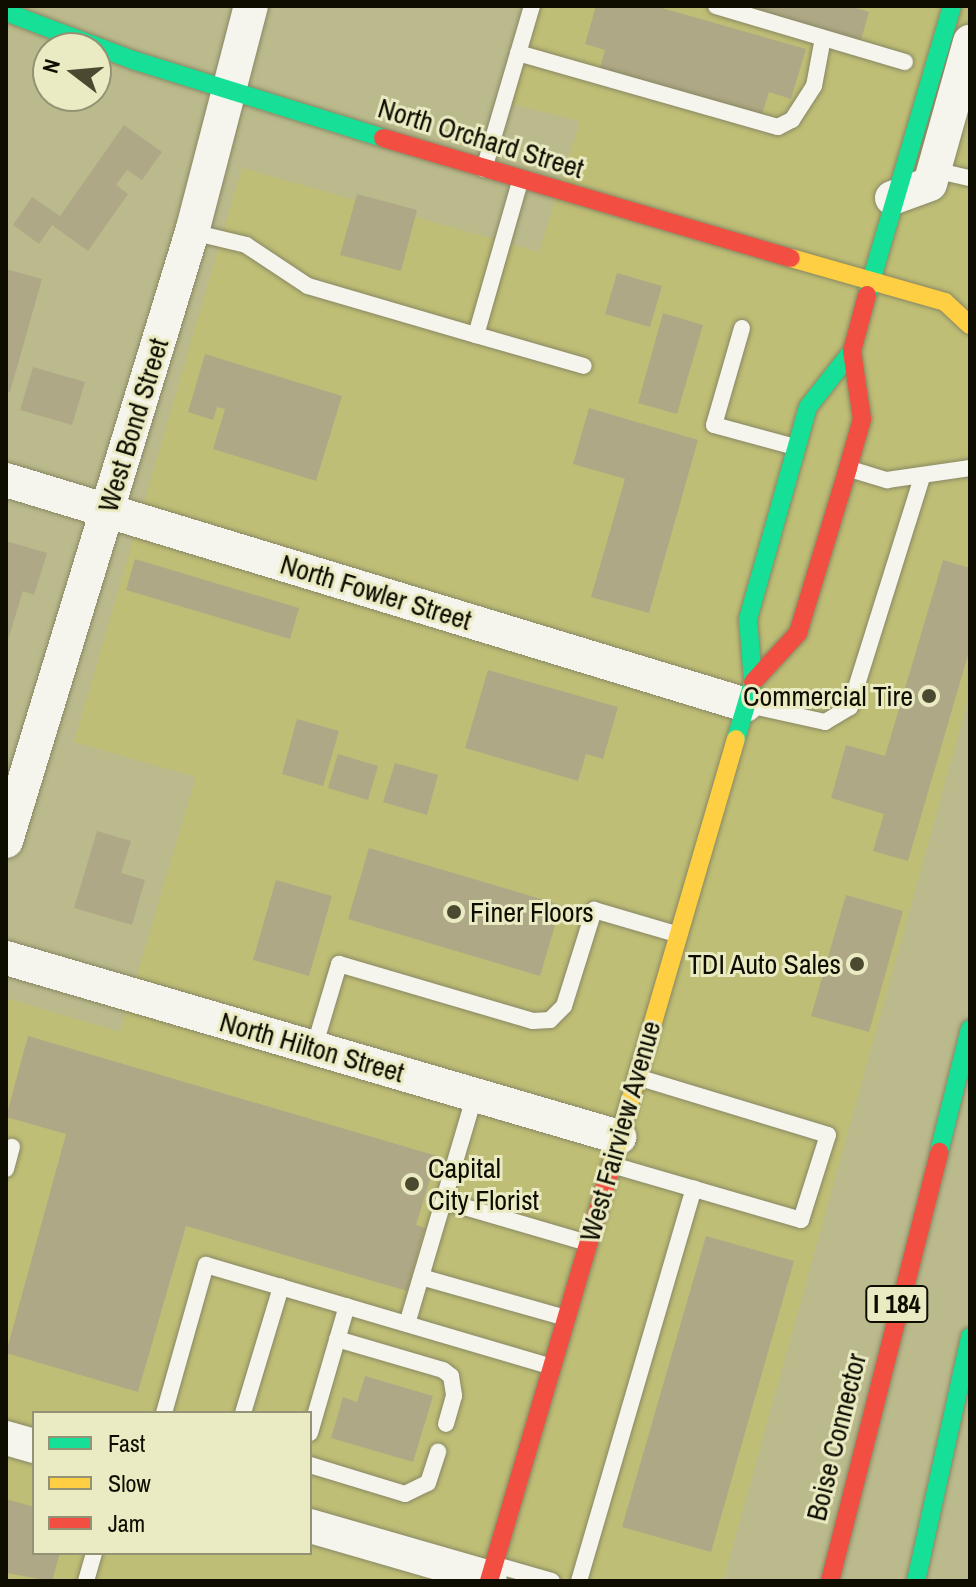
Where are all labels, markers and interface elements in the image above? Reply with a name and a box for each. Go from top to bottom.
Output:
north arrow [32,32,112,112]
text: N [35,56,67,76]
street label: North Orchard Street [374,91,588,185]
street label: West Bond Street [91,334,175,516]
street label: North Fowler Street [276,547,476,637]
place label: Commercial Tire [743,679,913,713]
marker: Commercial Tire [920,687,938,705]
place label: Finer Floors [470,895,594,929]
marker: Finer Floors [445,903,463,921]
place label: TDI Auto Sales [687,947,841,981]
marker: TDI Auto Sales [848,955,866,973]
street label: North Hilton Street [216,1005,408,1089]
street label: West Fairview Avenue [572,1016,668,1246]
place label: Capital City Florist [428,1151,539,1217]
marker: Capital City Florist [403,1175,421,1193]
road number: I 184 [865,1282,929,1326]
street label: Boise Connector [799,1350,873,1524]
legend [32,1411,312,1555]
text: Fast [108,1427,145,1459]
text: Slow [108,1467,151,1499]
text: Jam [108,1507,145,1539]

